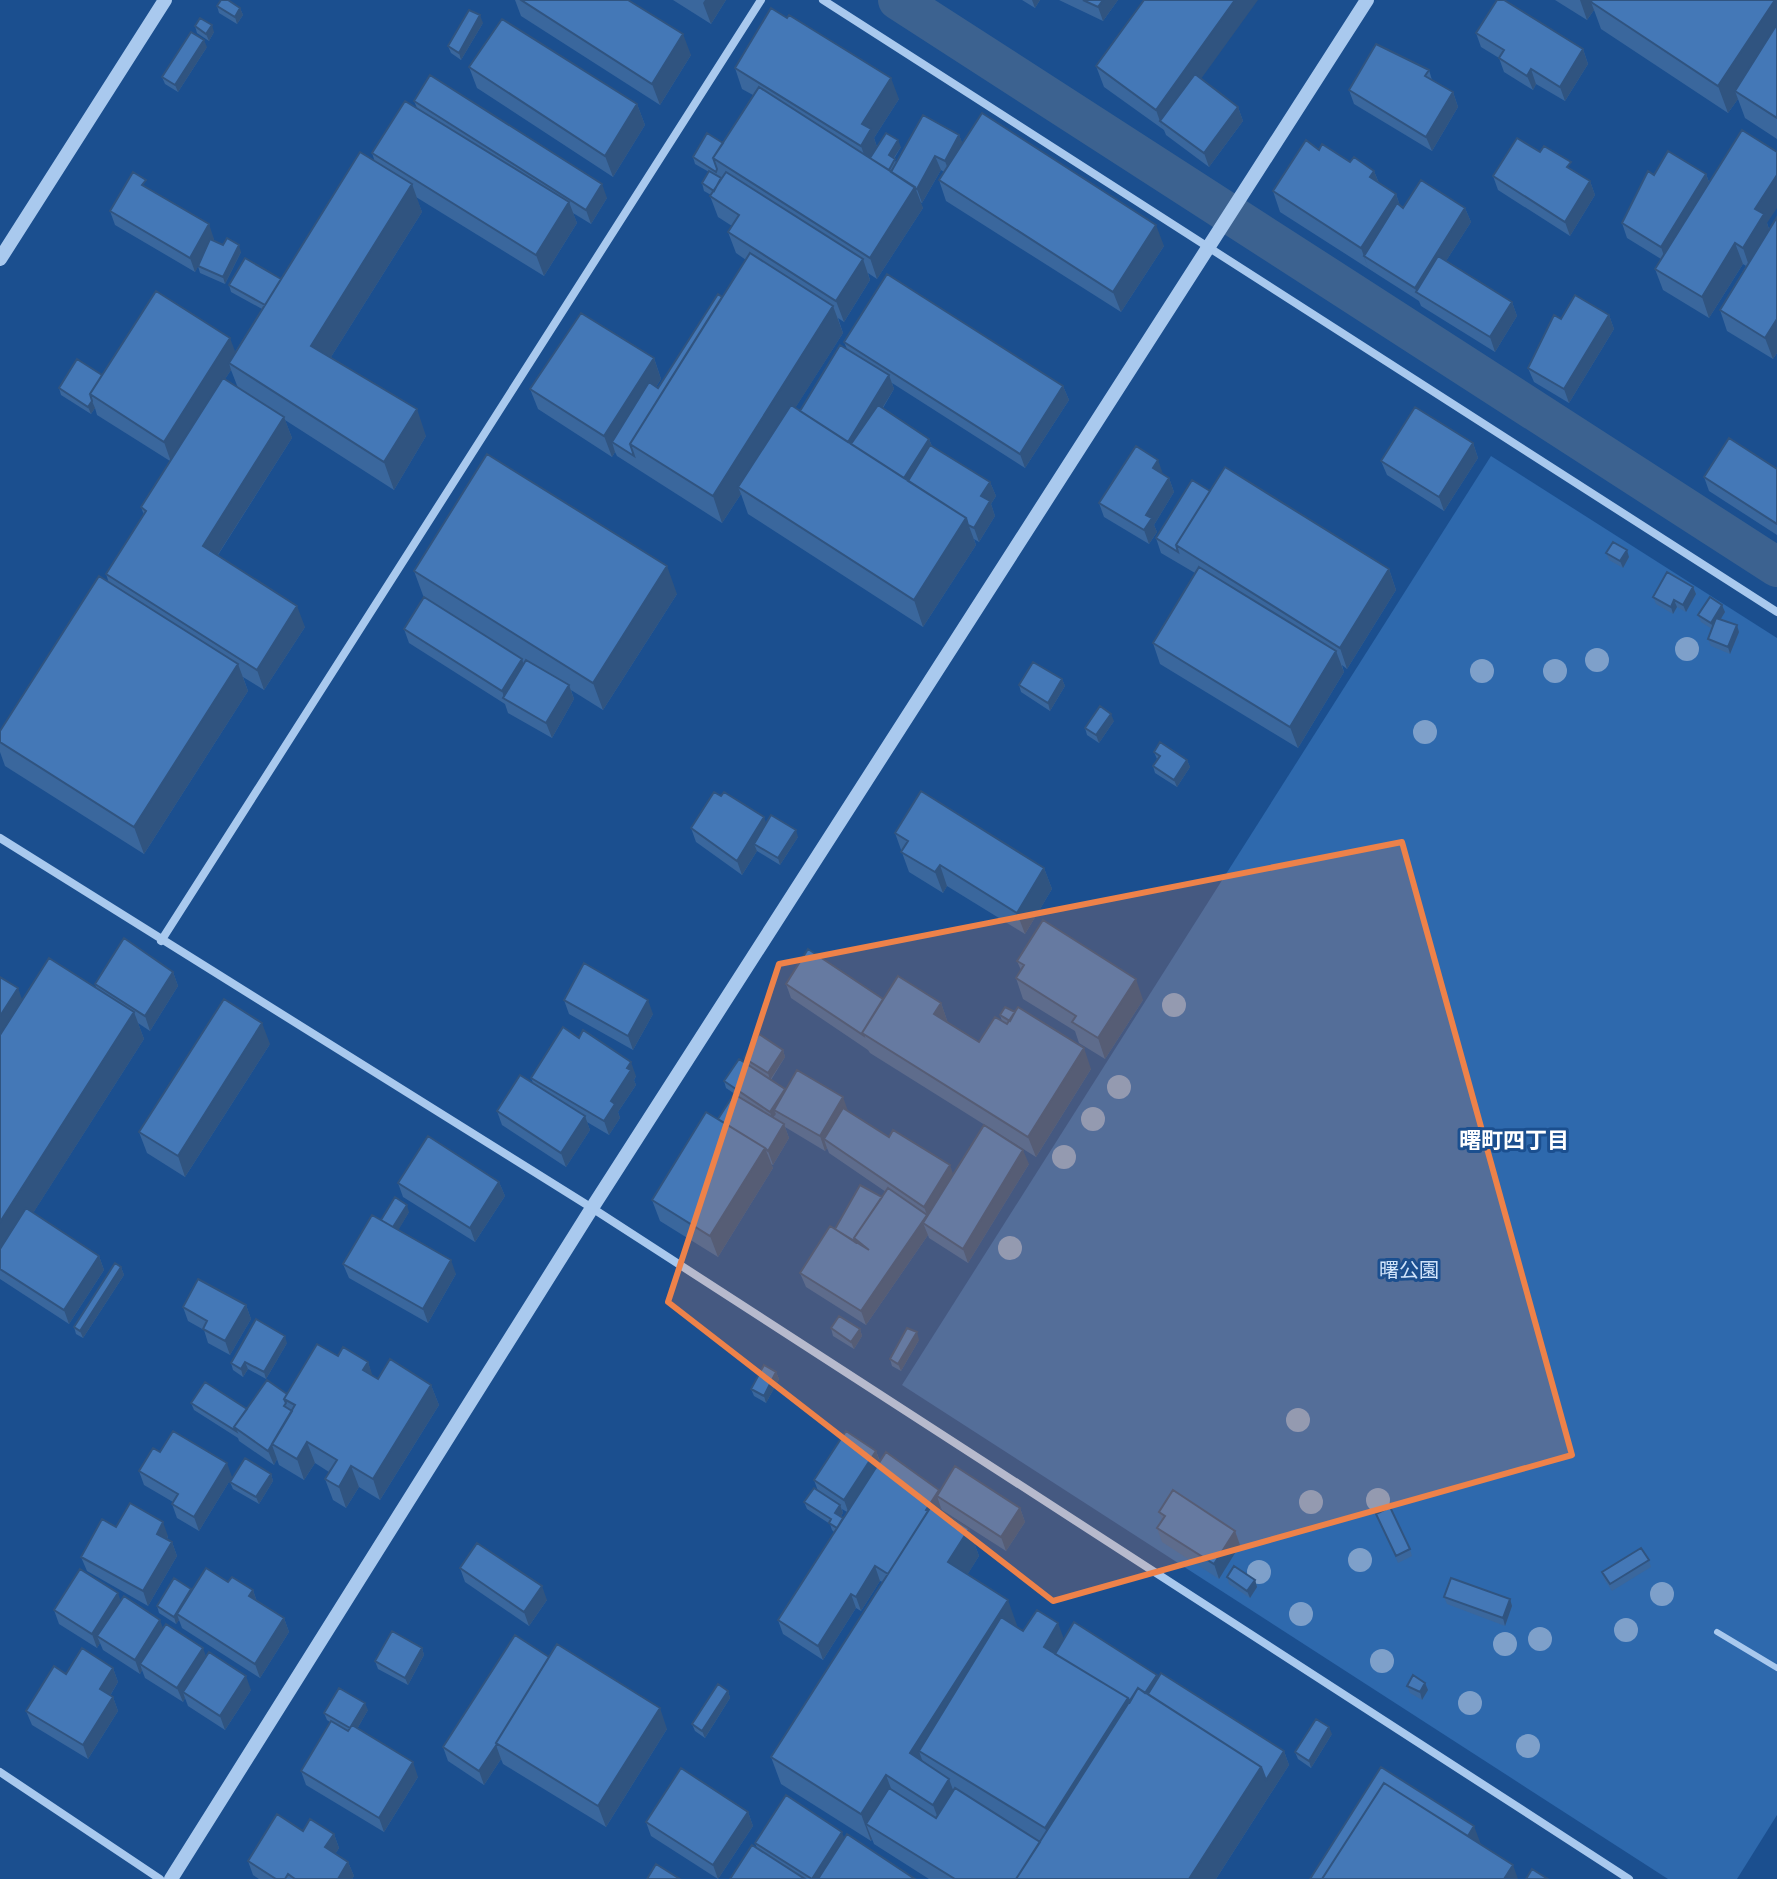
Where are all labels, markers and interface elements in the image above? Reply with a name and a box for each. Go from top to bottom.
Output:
district label: 曙町四丁目 [1459,1127,1569,1154]
park label: 曙公園 [1379,1258,1439,1282]

